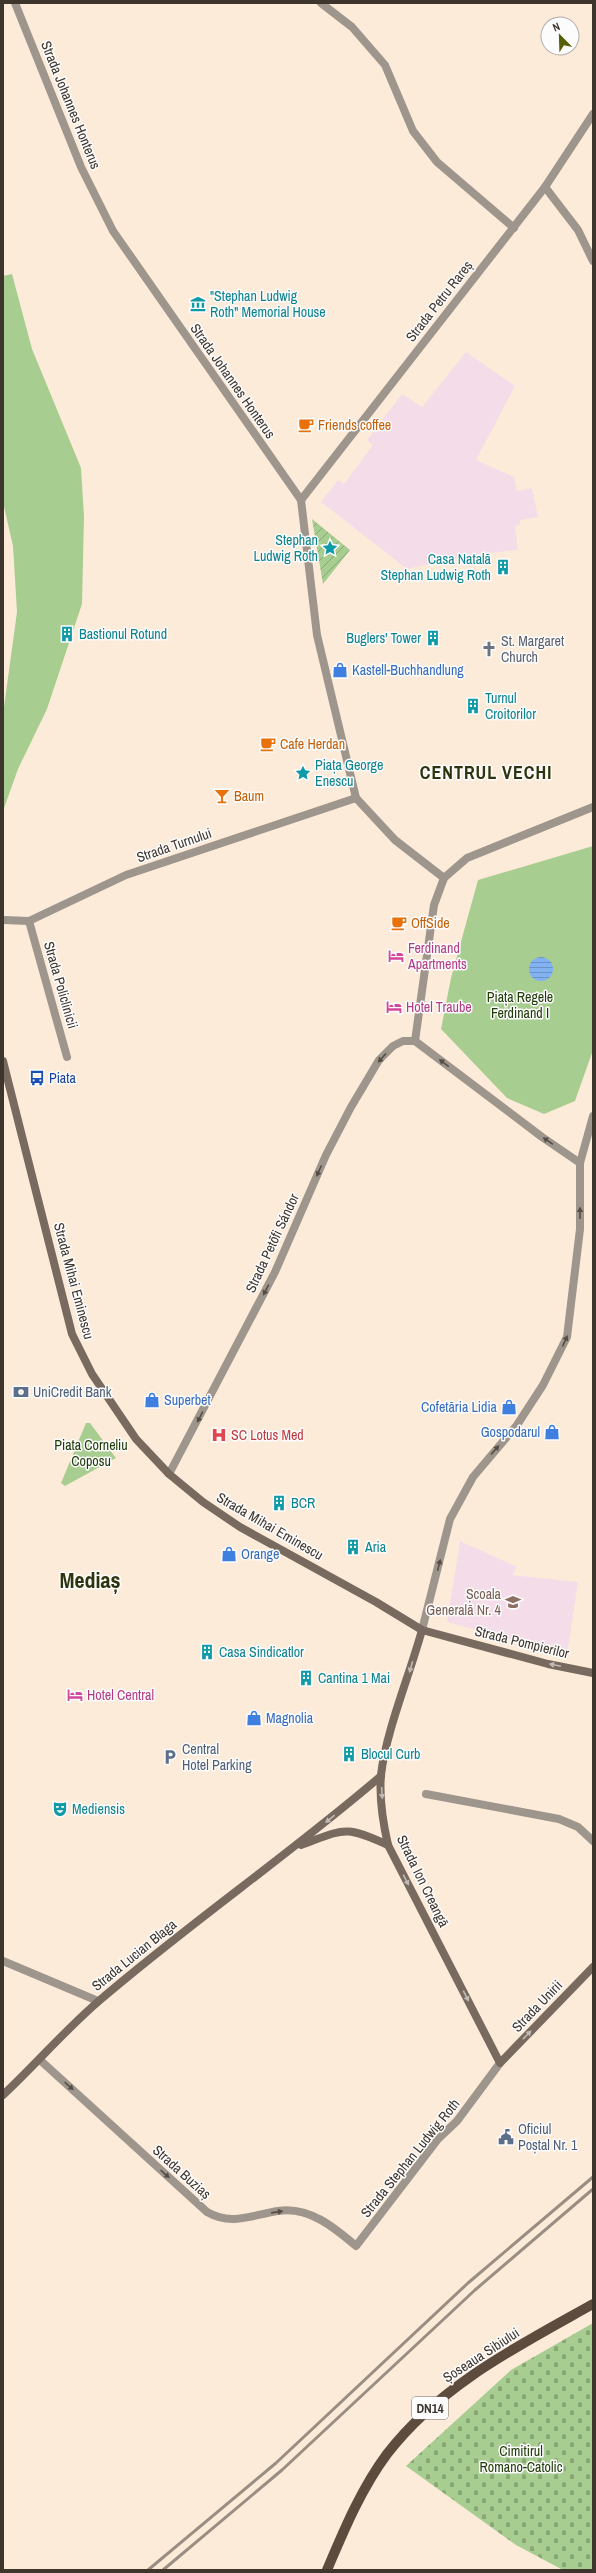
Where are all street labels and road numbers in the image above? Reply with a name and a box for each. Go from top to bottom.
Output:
street label: Strada Johannes Honterus [37,38,105,172]
street label: Strada Petru Rareș [402,257,477,345]
street label: Strada Johannes Honterus [186,320,280,442]
street label: Strada Turnului [134,824,214,866]
street label: Strada Policlinicii [40,939,82,1031]
street label: Strada Petőfi Sándor [241,1190,303,1295]
street label: Strada Mihai Eminescu [50,1221,98,1341]
street label: Strada Mihai Eminescu [214,1488,326,1564]
street label: Strada Pompierilor [473,1622,571,1662]
street label: Strada Ion Creangă [393,1832,453,1931]
street label: Strada Lucian Blaga [88,1915,181,1995]
street label: Strada Unirii [508,1976,566,2036]
street label: Strada Stephan Ludwig Roth [357,2095,463,2221]
street label: Strada Buziaș [149,2141,215,2203]
street label: Șoseaua Sibiului [439,2324,523,2386]
road number: DN14 [412,2397,448,2419]

